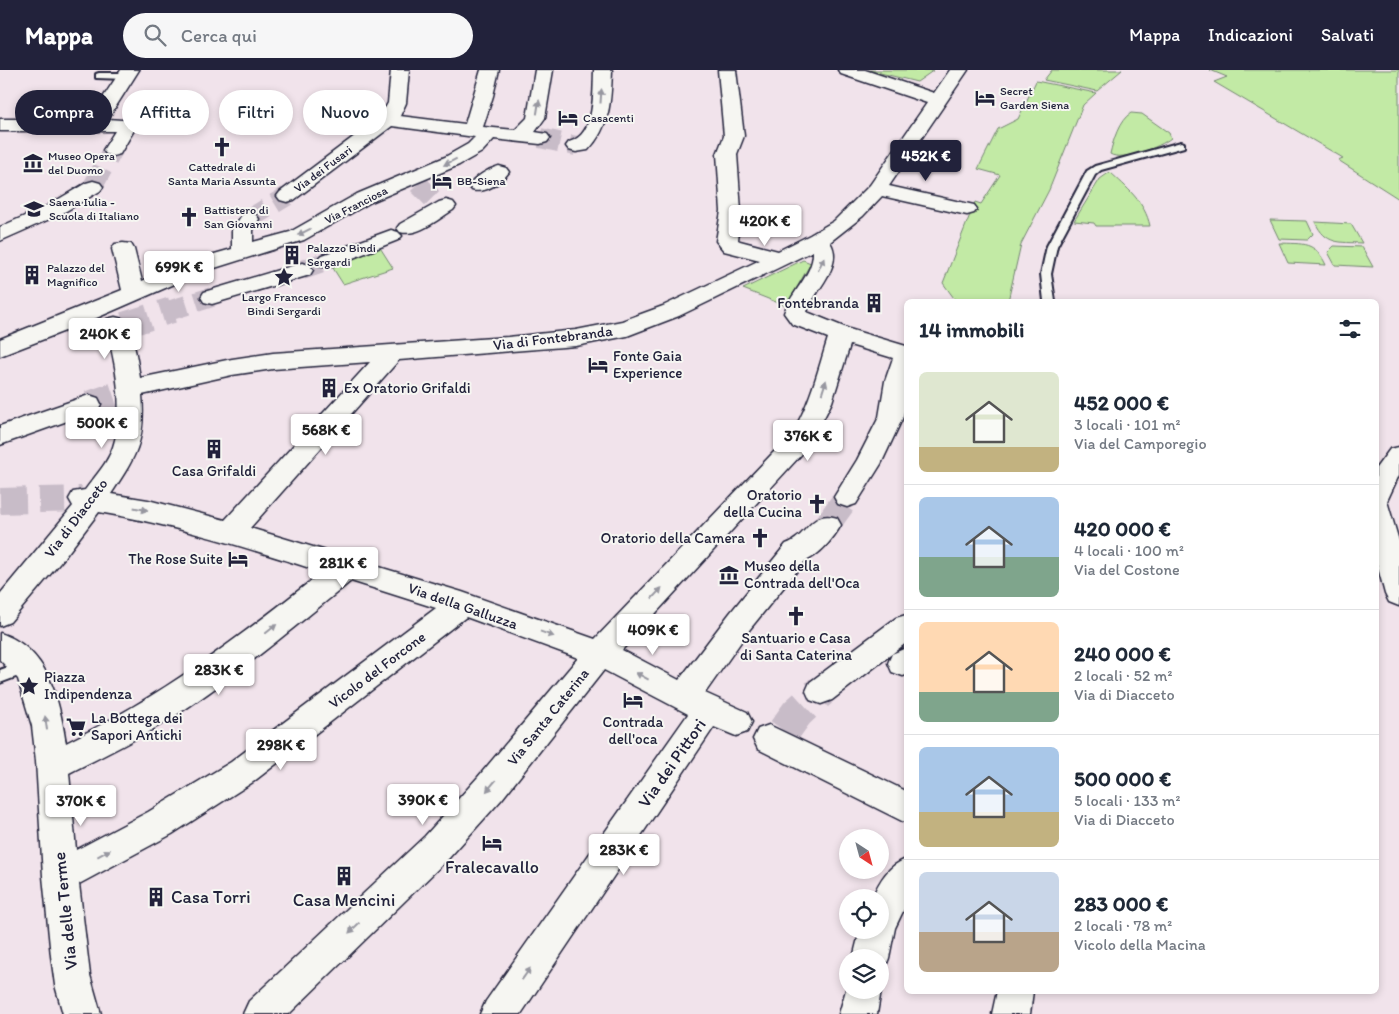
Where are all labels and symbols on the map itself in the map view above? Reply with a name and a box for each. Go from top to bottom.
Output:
place label: Secret Garden Siena [1000,84,1069,112]
hotel icon: Secret Garden Siena [974,87,996,109]
one-way arrow [598,88,606,104]
one-way arrow [534,98,542,114]
hotel icon: Casacenti [557,107,579,129]
place label: Casacenti [583,111,634,125]
church icon: Cattedrale di Santa Maria Assunta [211,136,233,158]
pin: 452K € [885,140,967,182]
street label: Via dei Fusari [291,143,355,195]
place label: Museo Opera del Duomo [48,149,115,177]
museum icon: Museo Opera del Duomo [22,152,44,174]
one-way arrow [443,158,457,166]
place label: Cattedrale di Santa Maria Assunta [168,160,277,188]
hotel icon: BB-Siena [431,170,453,192]
place label: BB-Siena [457,174,506,188]
street label: Via Franciosa [322,183,390,227]
place label: Saena Iulia - Scuola di Italiano [49,195,139,223]
school or university icon: Saena Iulia - Scuola di Italiano [23,198,45,220]
place label: Battistero di San Giovanni [204,203,272,231]
pin: 420K € [724,204,806,247]
church icon: Battistero di San Giovanni [178,206,200,228]
one-way arrow [297,228,311,236]
place label: Palazzo Bindi Sergardi [307,241,376,269]
building icon: Palazzo Bindi Sergardi [281,244,303,266]
pin: 699K € [138,250,220,293]
one-way arrow [818,257,826,271]
place label: Palazzo del Magnifico [47,261,105,289]
building icon: Palazzo del Magnifico [21,264,43,286]
place icon: Largo Francesco Bindi Sergardi [273,266,295,288]
place label: Largo Francesco Bindi Sergardi [242,290,326,318]
building icon: Fontebranda [863,292,885,314]
place label: Fontebranda [777,294,859,312]
pin: 240K € [64,318,146,360]
street label: Via di Fontebranda [492,322,614,354]
place label: Fonte Gaia Experience [613,347,683,382]
hotel icon: Fonte Gaia Experience [587,354,609,376]
building icon: Ex Oratorio Grifaldi [318,377,340,399]
place label: Ex Oratorio Grifaldi [344,379,471,397]
one-way arrow [820,379,828,394]
pin: 500K € [61,406,143,449]
pin: 568K € [285,414,367,456]
pin: 376K € [767,420,849,462]
building icon: Casa Grifaldi [203,438,225,460]
place label: Casa Grifaldi [172,462,256,480]
street label: Via di Diacceto [40,475,112,561]
place label: Oratorio della Cucina [723,486,803,521]
church icon: Oratorio della Cucina [806,493,828,515]
one-way arrow [133,505,148,513]
church icon: Oratorio della Camera [749,527,771,549]
place label: Oratorio della Camera [601,529,745,547]
pin: 281K € [302,546,384,589]
hotel icon: The Rose Suite [227,548,249,570]
place label: The Rose Suite [128,550,223,568]
place label: Museo della Contrada dell'Oca [744,557,860,592]
museum icon: Museo della Contrada dell'Oca [718,564,740,586]
street label: Via della Galluzza [406,579,520,633]
one-way arrow [651,587,663,599]
church icon: Santuario e Casa di Santa Caterina [785,605,807,627]
pin: 409K € [612,614,694,656]
one-way arrow [264,624,277,635]
street label: Vicolo del Forcone [325,628,429,712]
place label: Santuario e Casa di Santa Caterina [740,629,852,664]
one-way arrow [539,631,554,638]
pin: 283K € [178,654,260,696]
street label: Via Santa Caterina [503,664,593,769]
place label: Piazza Indipendenza [44,668,132,703]
one-way arrow [635,672,649,680]
place icon: Piazza Indipendenza [18,675,40,697]
hotel icon: Contrada dell'oca [622,689,644,711]
place label: La Bottega dei Sapori Antichi [91,709,183,744]
place label: Contrada dell'oca [603,713,664,748]
street label: Via dei Pittori [633,714,711,812]
one-way arrow [42,715,50,731]
supermarket icon: La Bottega dei Sapori Antichi [65,716,87,738]
pin: 298K € [240,728,322,771]
one-way arrow [486,779,497,792]
pin: 370K € [40,784,122,827]
pin: 390K € [382,784,464,826]
north arrow [839,829,889,879]
hotel icon: Fralecavallo [481,832,503,854]
pin: 283K € [583,834,665,876]
one-way arrow [96,849,111,857]
street label: Via delle Terme [48,851,82,971]
place label: Fralecavallo [445,856,539,878]
building icon: Casa Mencini [333,865,355,887]
building icon: Casa Torri [145,886,167,908]
place label: Casa Torri [171,886,251,908]
place label: Casa Mencini [293,889,395,911]
one-way arrow [349,922,361,934]
one-way arrow [521,967,531,981]

